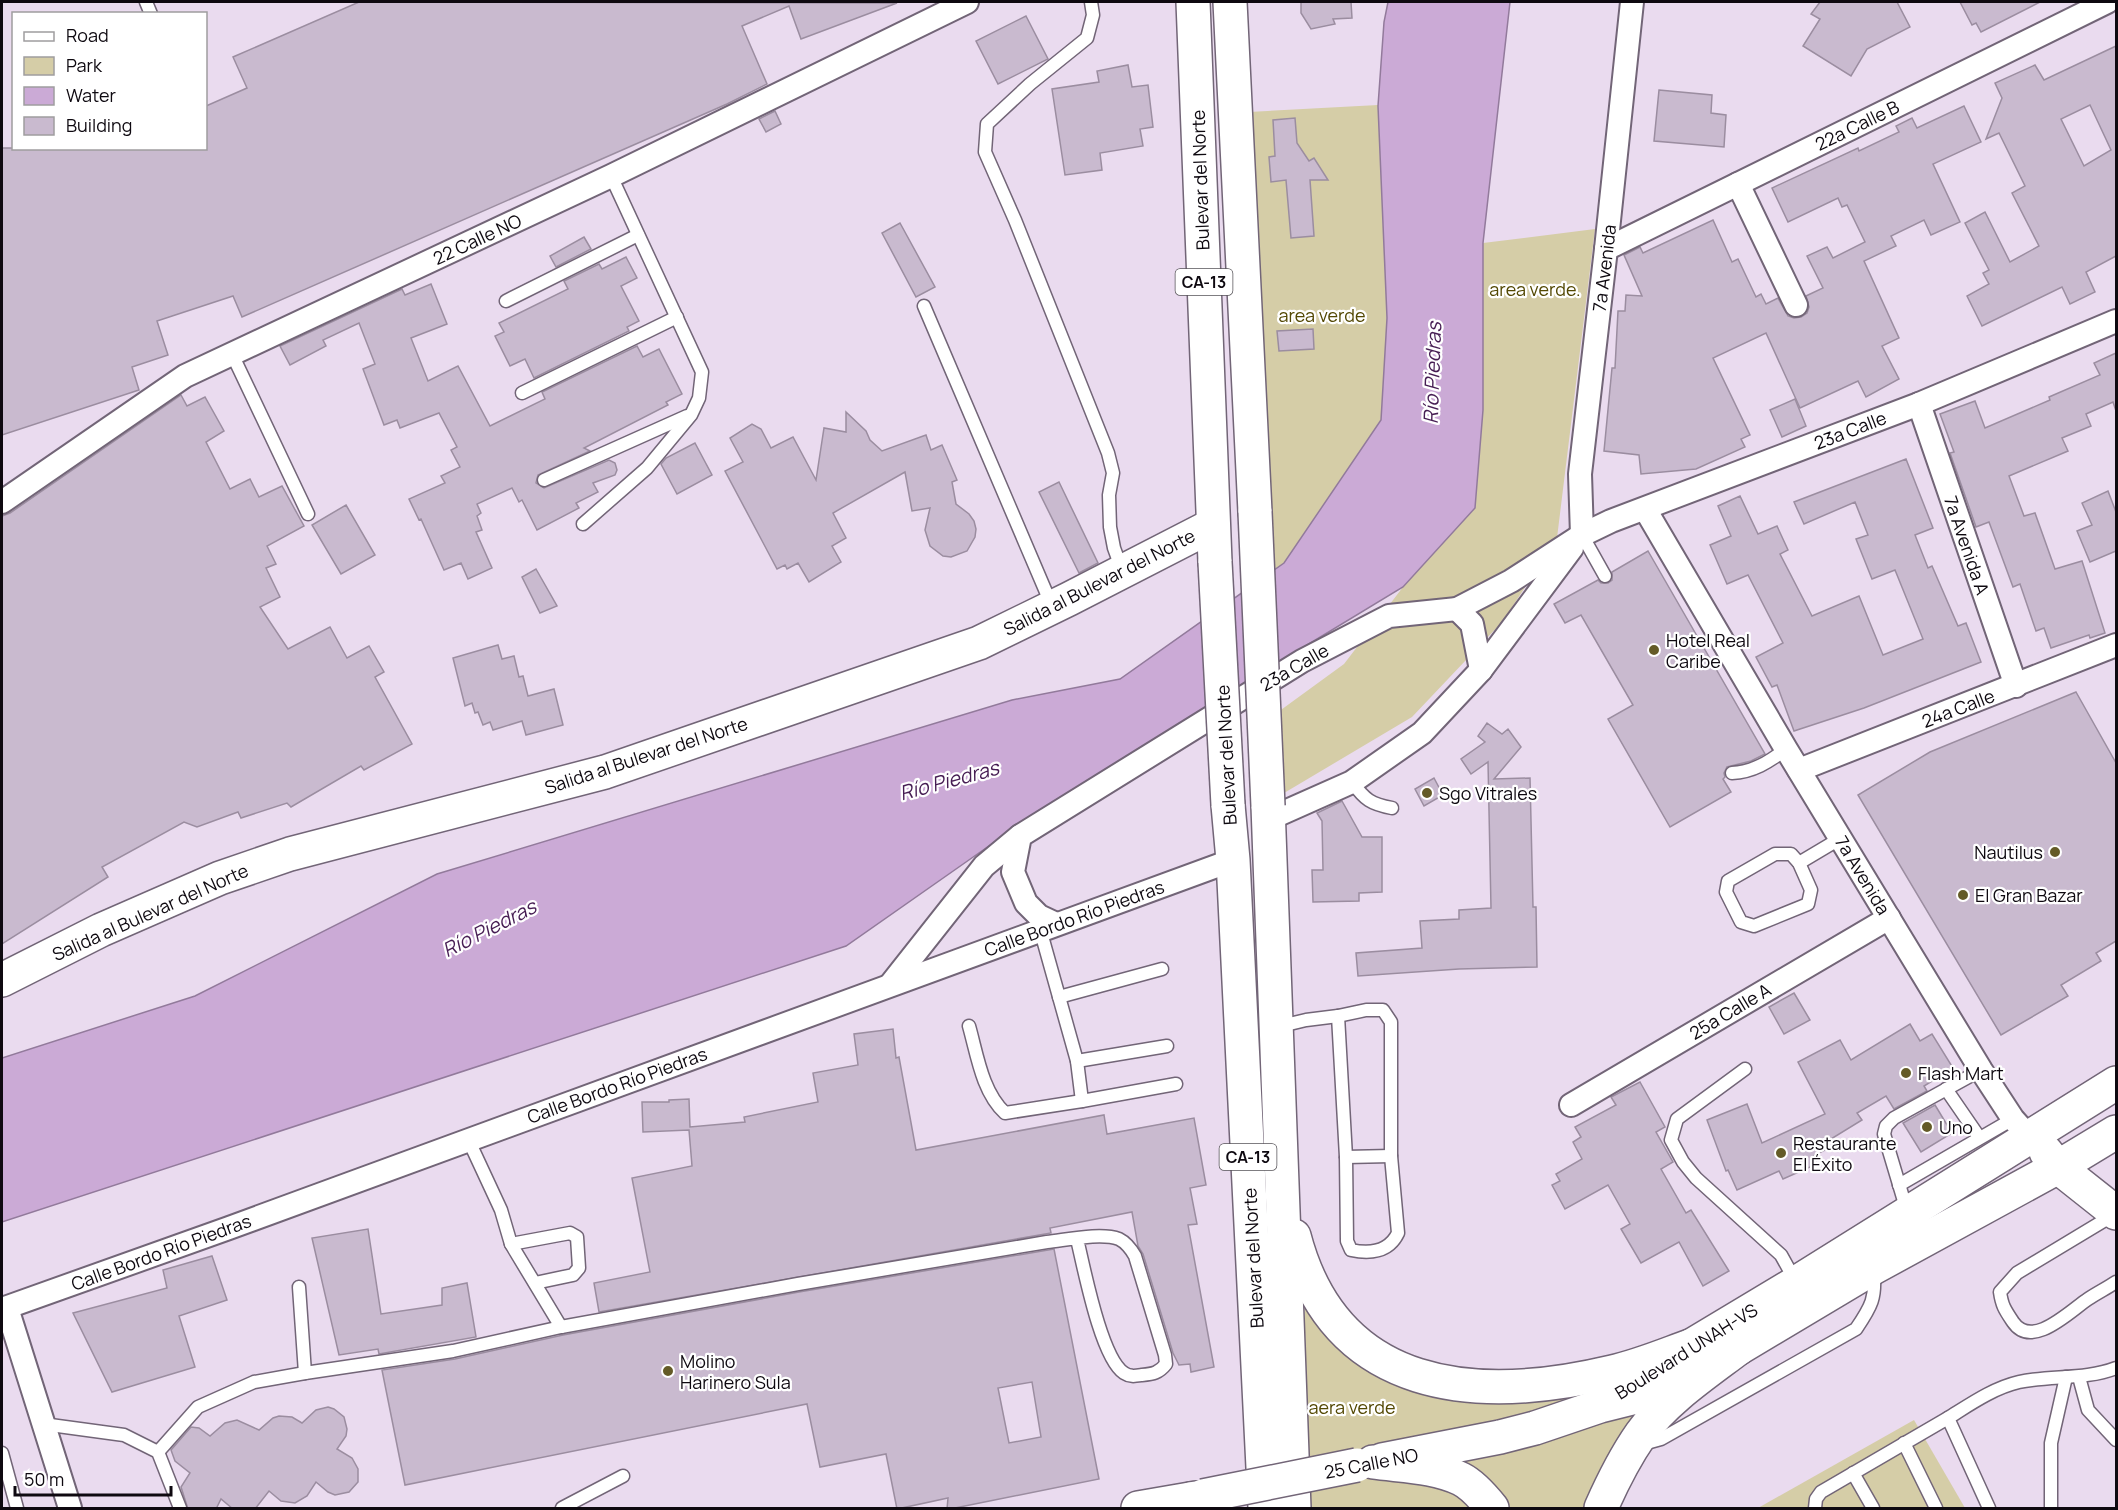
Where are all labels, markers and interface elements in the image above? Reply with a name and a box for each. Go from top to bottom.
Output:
legend [12,12,207,150]
text: Road [66,23,109,47]
text: Park [66,53,103,77]
text: Water [66,83,116,107]
street label: 22a Calle B [1811,94,1903,156]
street label: Bulevar del Norte [1186,109,1214,251]
text: Building [66,113,132,137]
street label: 22 Calle NO [429,208,525,270]
street label: 7a Avenida [1587,223,1621,313]
road number: CA-13 [1176,269,1232,295]
park label: area verde. [1489,277,1581,301]
park label: area verde [1278,303,1366,327]
water label: Río Piedras [1417,320,1447,424]
street label: 23a Calle [1810,405,1890,455]
street label: 7a Avenida A [1939,492,1995,598]
street label: Salida al Bulevar del Norte [999,523,1199,641]
place label: Hotel Real Caribe [1666,628,1750,673]
street label: 23a Calle [1255,638,1333,696]
marker: Hotel Real Caribe [1647,643,1661,657]
street label: 24a Calle [1918,683,1998,733]
street label: Bulevar del Norte [1210,684,1242,826]
street label: Salida al Bulevar del Norte [541,711,751,799]
water label: Río Piedras [896,753,1003,806]
place label: Sgo Vitrales [1439,781,1537,805]
marker: Sgo Vitrales [1420,786,1434,800]
street label: 7a Avenida [1830,831,1896,919]
place label: Nautilus [1974,840,2043,864]
marker: Nautilus [2048,845,2062,859]
street label: Salida al Bulevar del Norte [48,858,252,966]
street label: Calle Bordo Río Piedras [981,874,1167,962]
place label: El Gran Bazar [1975,883,2083,907]
marker: El Gran Bazar [1956,888,1970,902]
water label: Río Piedras [438,892,542,963]
street label: 25a Calle A [1685,977,1776,1045]
street label: Calle Bordo Río Piedras [524,1041,710,1129]
place label: Flash Mart [1918,1061,2004,1085]
marker: Flash Mart [1899,1066,1913,1080]
place label: Uno [1939,1115,1973,1139]
marker: Uno [1920,1120,1934,1134]
place label: Restaurante El Éxito [1793,1131,1896,1176]
road number: CA-13 [1220,1144,1276,1170]
marker: Restaurante El Éxito [1774,1146,1788,1160]
street label: Bulevar del Norte [1237,1187,1269,1329]
street label: Calle Bordo Río Piedras [68,1208,254,1296]
street label: Boulevard UNAH-VS [1610,1297,1762,1405]
place label: Molino Harinero Sula [680,1349,791,1394]
marker: Molino Harinero Sula [661,1364,675,1378]
park label: aera verde [1308,1395,1396,1419]
street label: 25 Calle NO [1322,1442,1420,1484]
scale bar [15,1459,171,1497]
text: 50 m [24,1467,64,1491]

